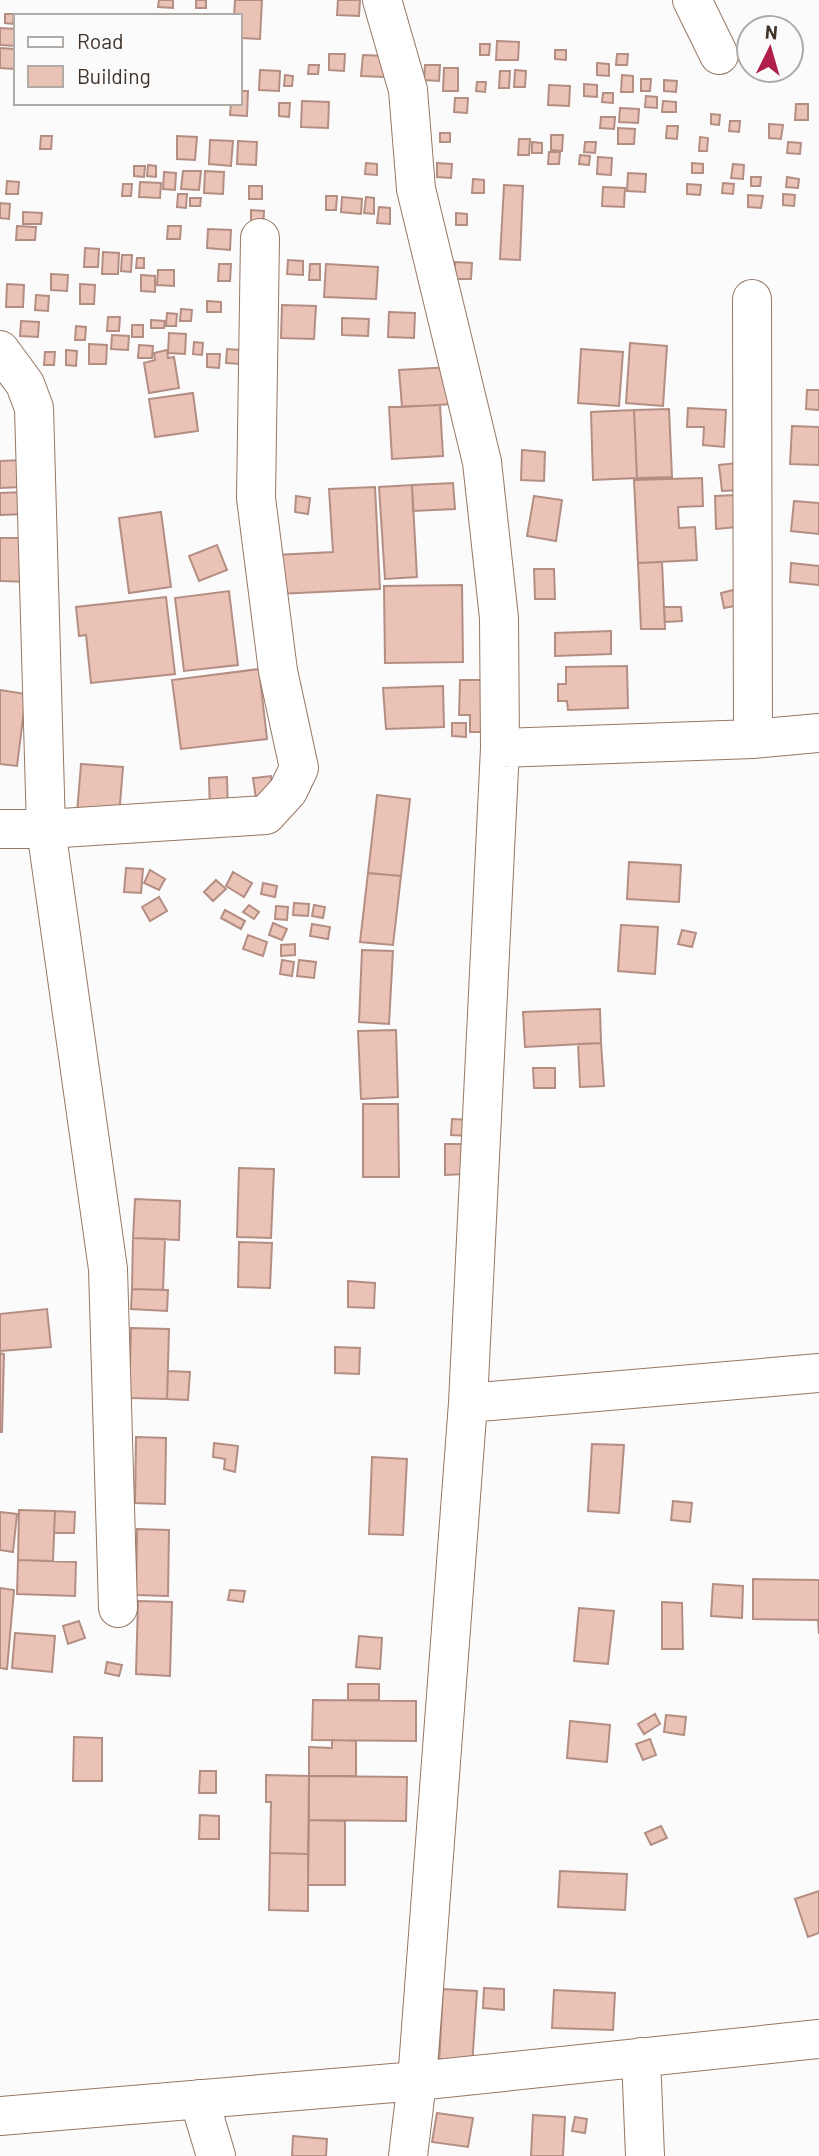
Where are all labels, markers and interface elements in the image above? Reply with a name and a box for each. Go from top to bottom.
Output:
legend [14,14,242,105]
north arrow [735,14,805,84]
text: N [764,20,779,44]
text: Road [77,28,123,53]
text: Building [77,63,151,88]

